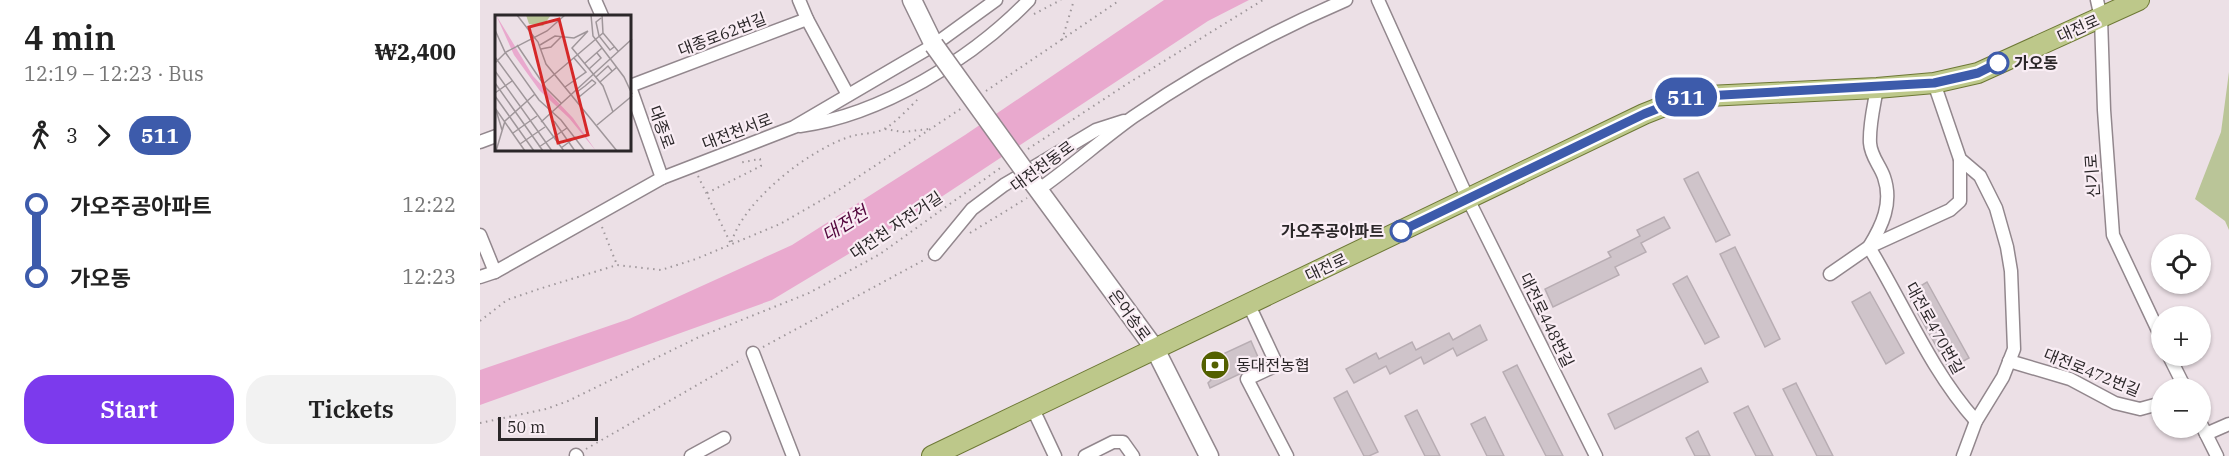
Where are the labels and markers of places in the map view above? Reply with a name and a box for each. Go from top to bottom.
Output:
marker: 가오동 [1987,52,2009,74]
place label: 가오동 [2014,53,2058,73]
marker: 가오주공아파트 [1390,220,1412,242]
place label: 가오주공아파트 [1281,221,1384,241]
bank icon: 동대전농협 [1199,349,1231,381]
place label: 동대전농협 [1236,355,1310,375]

